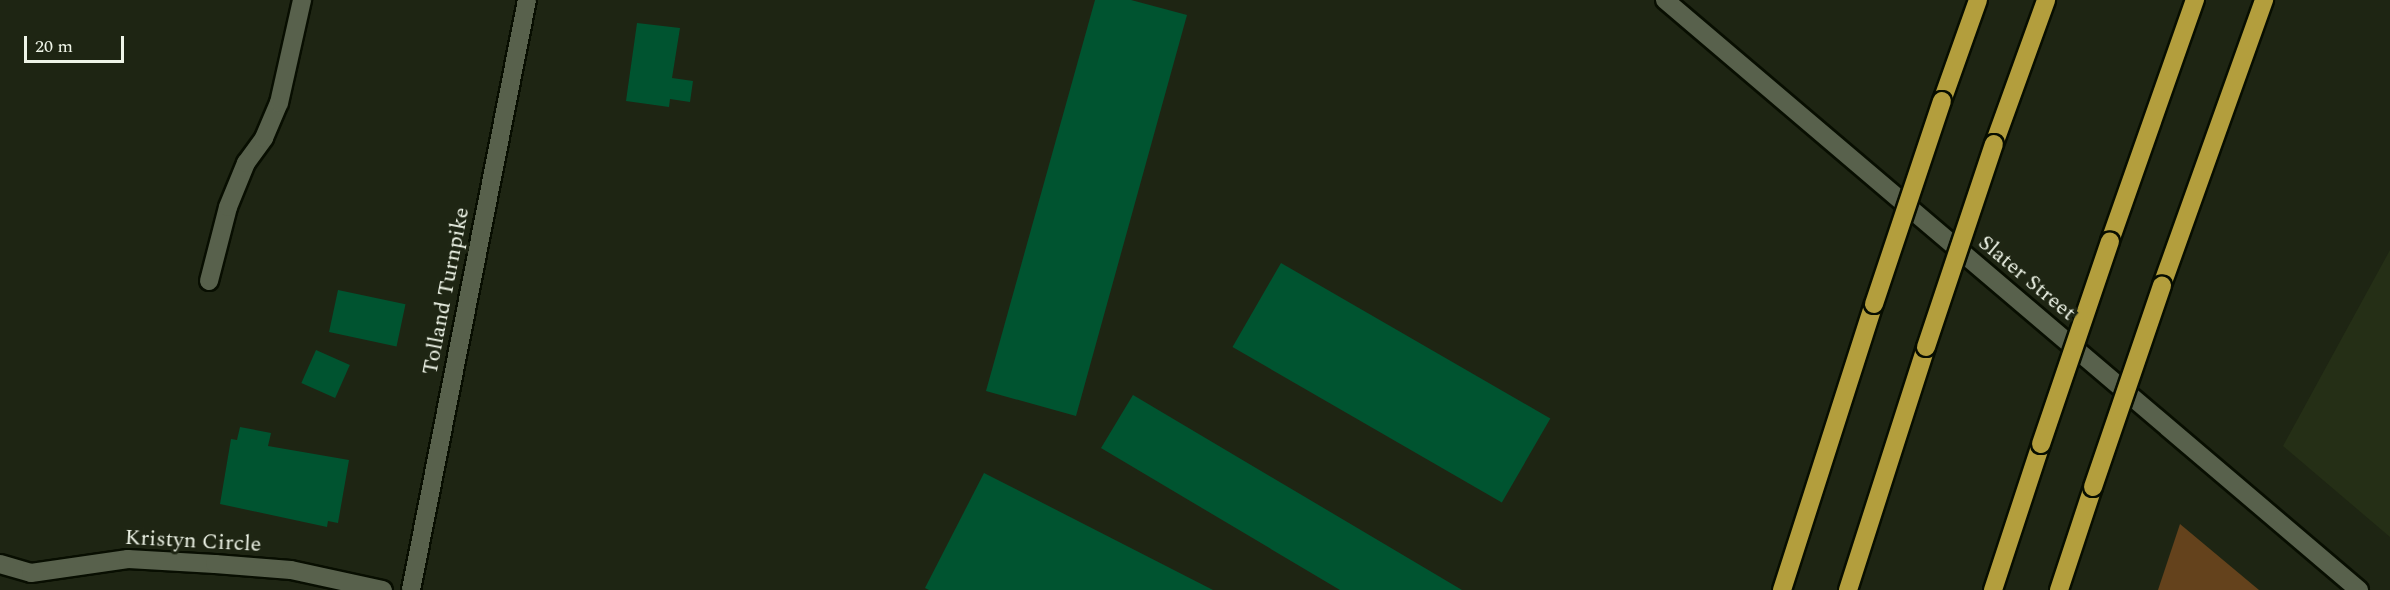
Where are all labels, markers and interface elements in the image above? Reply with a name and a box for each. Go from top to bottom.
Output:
scale bar [27,24,128,62]
text: 20 m [35,33,73,60]
street label: Tolland Turnpike [417,205,475,377]
street label: Slater Street [1973,230,2081,326]
street label: Kristyn Circle [124,524,262,558]

